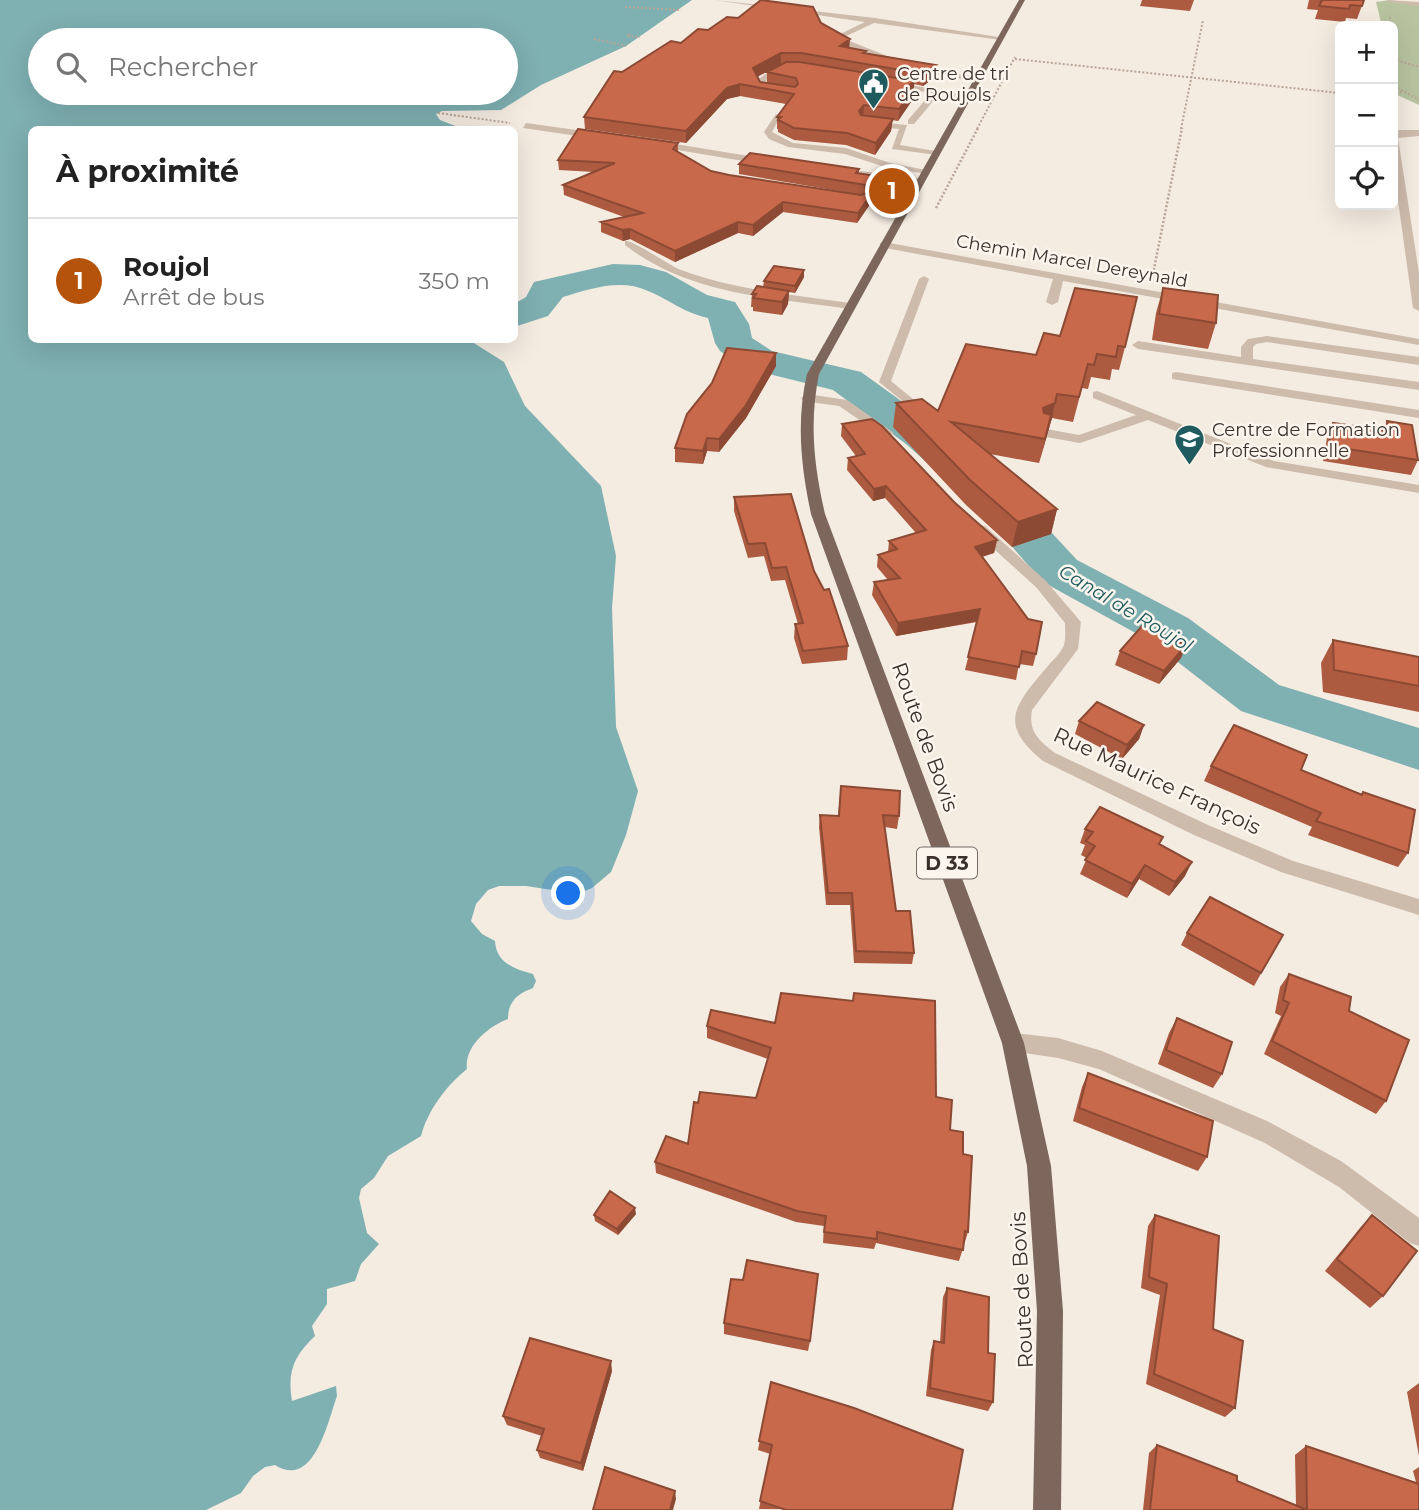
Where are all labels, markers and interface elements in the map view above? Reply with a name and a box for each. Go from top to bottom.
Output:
map controls [1335,21,1398,210]
button: + [1335,21,1398,84]
search box [28,28,518,105]
icon: search [52,48,90,86]
text: Rechercher [108,51,258,83]
place label: Centre de tri de Roujols [897,63,1009,106]
public building icon: Centre de tri de Roujols [857,67,891,111]
button: − [1335,84,1398,147]
button: locate [1335,147,1398,210]
text: À proximité [56,153,239,190]
pin: 1 [869,165,915,217]
street label: Chemin Marcel Dereynald [954,230,1190,292]
text: Roujol [123,251,210,283]
text: 1 [74,267,84,295]
text: 350 m [419,267,490,295]
text: Arrêt de bus [123,283,265,311]
place label: Centre de Formation Professionnelle [1212,419,1400,462]
school or university icon: Centre de Formation Professionnelle [1172,423,1206,467]
water label: Canal de Roujol [1055,559,1198,658]
street label: Route de Bovis [887,659,964,815]
street label: Rue Maurice François [1050,722,1265,840]
road number: D 33 [917,848,977,878]
your location [551,876,585,910]
street label: Route de Bovis [1005,1211,1038,1369]

